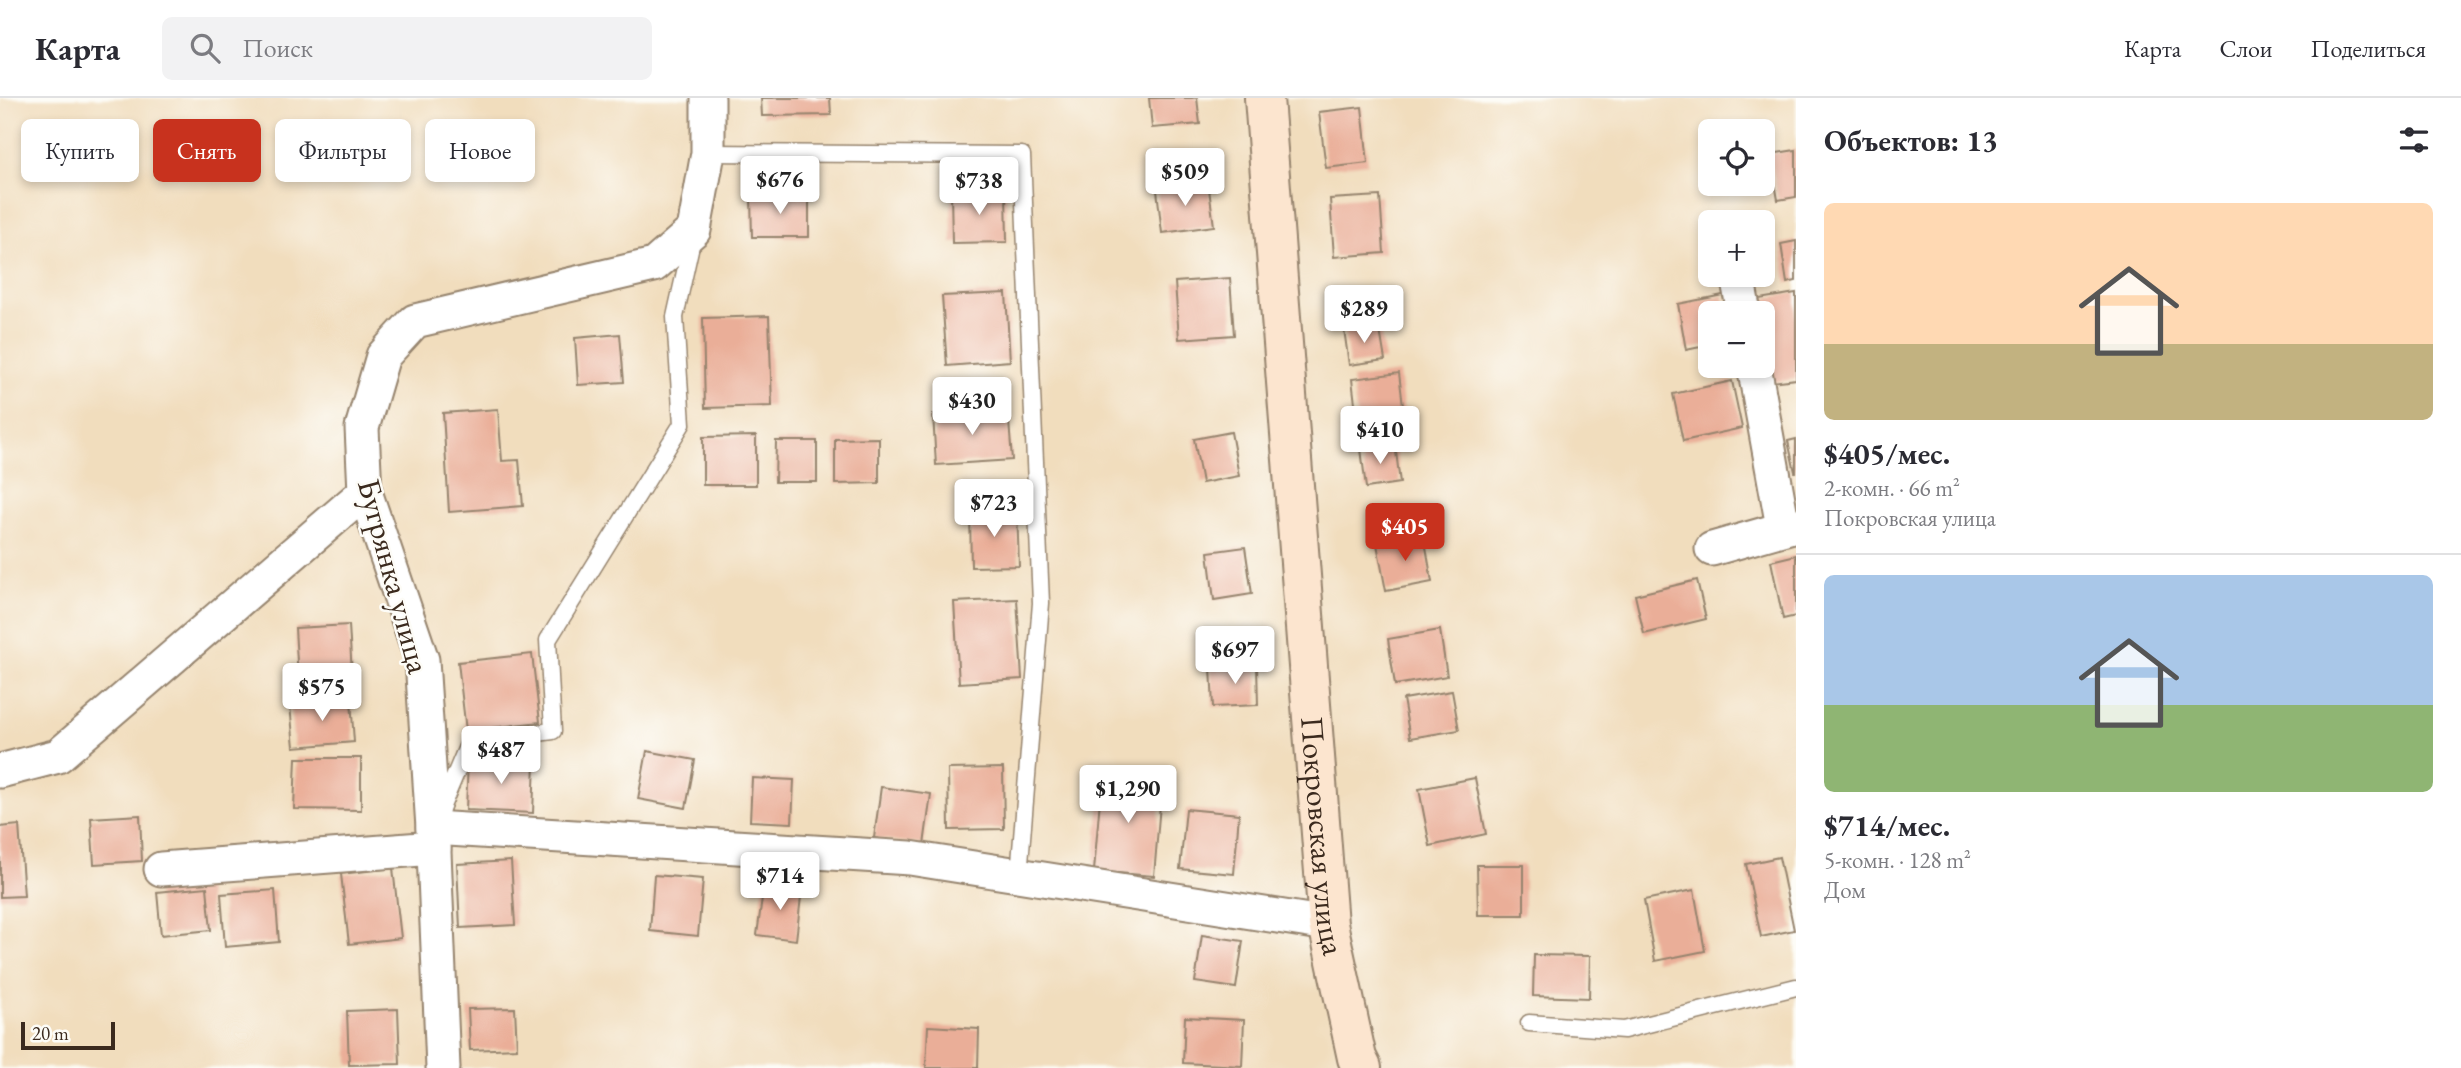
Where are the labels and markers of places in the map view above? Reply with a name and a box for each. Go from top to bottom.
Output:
pin: $509 [1144,148,1226,208]
pin: $676 [739,156,821,216]
pin: $738 [938,158,1020,217]
pin: $289 [1323,286,1405,345]
pin: $430 [931,378,1013,437]
pin: $410 [1339,406,1421,466]
pin: $723 [953,480,1035,539]
pin: $405 [1364,504,1446,563]
pin: $697 [1194,626,1276,686]
pin: $575 [281,664,363,723]
pin: $487 [460,726,542,786]
pin: $1,290 [1071,766,1185,825]
pin: $714 [739,852,821,912]

